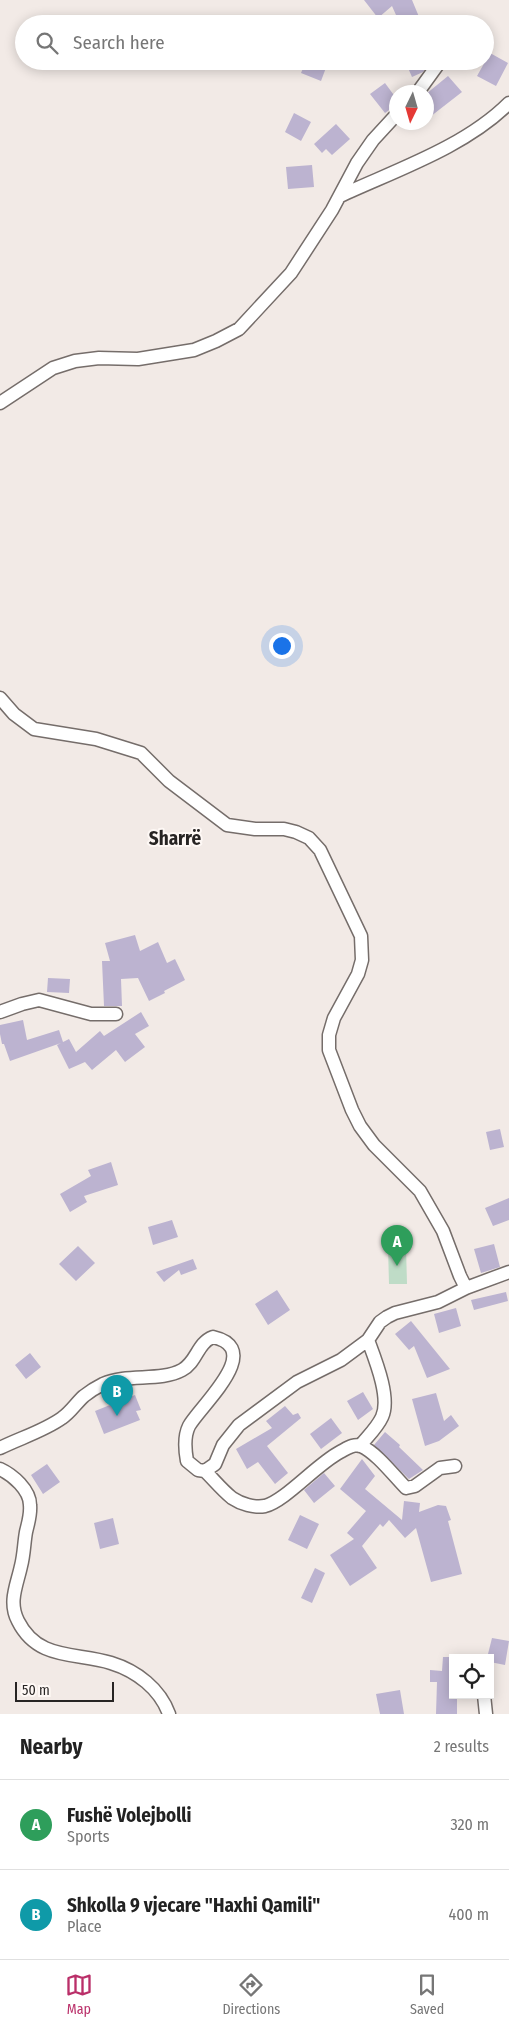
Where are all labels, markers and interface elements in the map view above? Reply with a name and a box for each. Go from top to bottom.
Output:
search box [15,15,494,70]
icon: search [33,29,61,57]
text: Search here [73,31,165,54]
north arrow [389,85,434,130]
your location [269,633,295,659]
district label: Sharrë [149,827,201,850]
pin: A [381,1225,413,1266]
pin: B [101,1375,133,1416]
map controls [449,1654,494,1699]
button: locate [449,1654,494,1699]
scale bar [15,1679,114,1702]
text: 50 m [22,1682,50,1699]
text: Nearby [20,1734,82,1760]
text: 2 results [434,1737,489,1756]
text: Fushë Volejbolli [67,1804,191,1827]
text: A [32,1815,40,1834]
text: 320 m [450,1815,489,1834]
text: Sports [67,1827,110,1846]
text: Shkolla 9 vjecare "Haxhi Qamili" [67,1894,320,1917]
text: B [32,1905,40,1924]
text: 400 m [449,1905,489,1924]
text: Place [67,1917,102,1936]
tab: Map [65,1971,93,2018]
tab: Directions [222,1971,280,2018]
tab: Saved [410,1971,444,2018]

